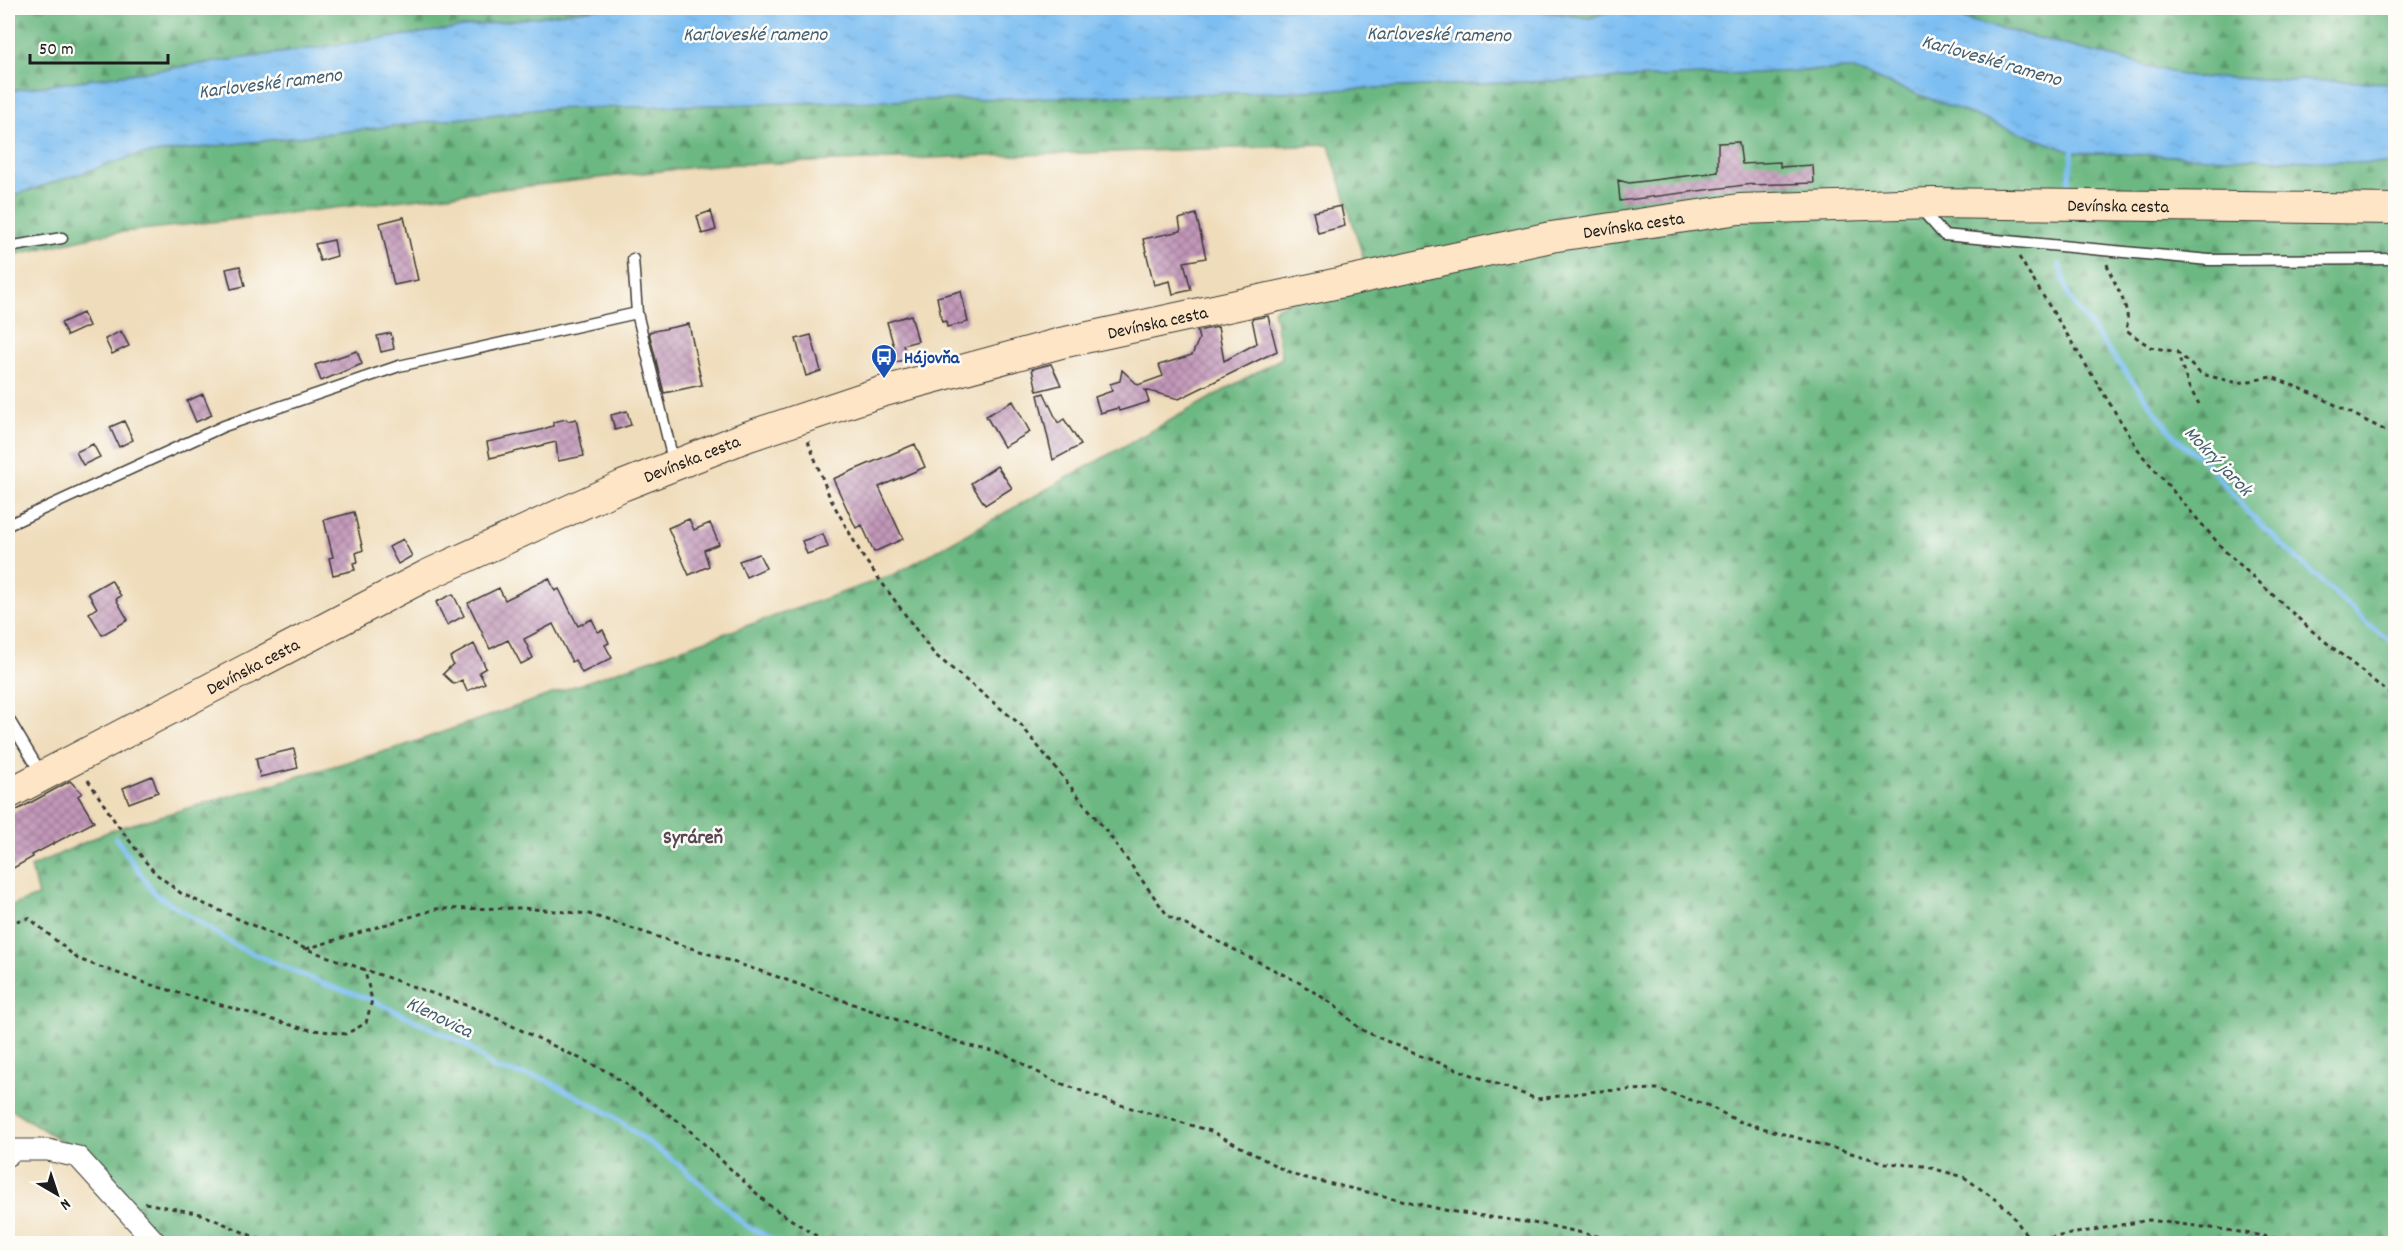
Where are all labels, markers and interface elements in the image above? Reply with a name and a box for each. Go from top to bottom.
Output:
water label: Karloveské rameno [1367,21,1512,51]
water label: Karloveské rameno [683,22,828,50]
scale bar [30,27,168,65]
water label: Karloveské rameno [1918,29,2065,96]
text: 50 m [39,38,74,63]
water label: Karloveské rameno [197,62,345,108]
street label: Devínska cesta [2067,195,2170,221]
street label: Devínska cesta [1582,207,1687,247]
street label: Devínska cesta [1106,301,1211,348]
bus stop icon: Hájovňa [869,342,899,380]
place label: Hájovňa [904,347,960,372]
water label: Mokrý jarok [2176,421,2259,505]
street label: Devínska cesta [641,430,745,491]
street label: Devínska cesta [203,633,305,703]
district label: Syráreň [663,825,723,853]
water label: Klenovica [401,991,478,1047]
north arrow [27,1164,87,1224]
text: N [54,1192,75,1215]

